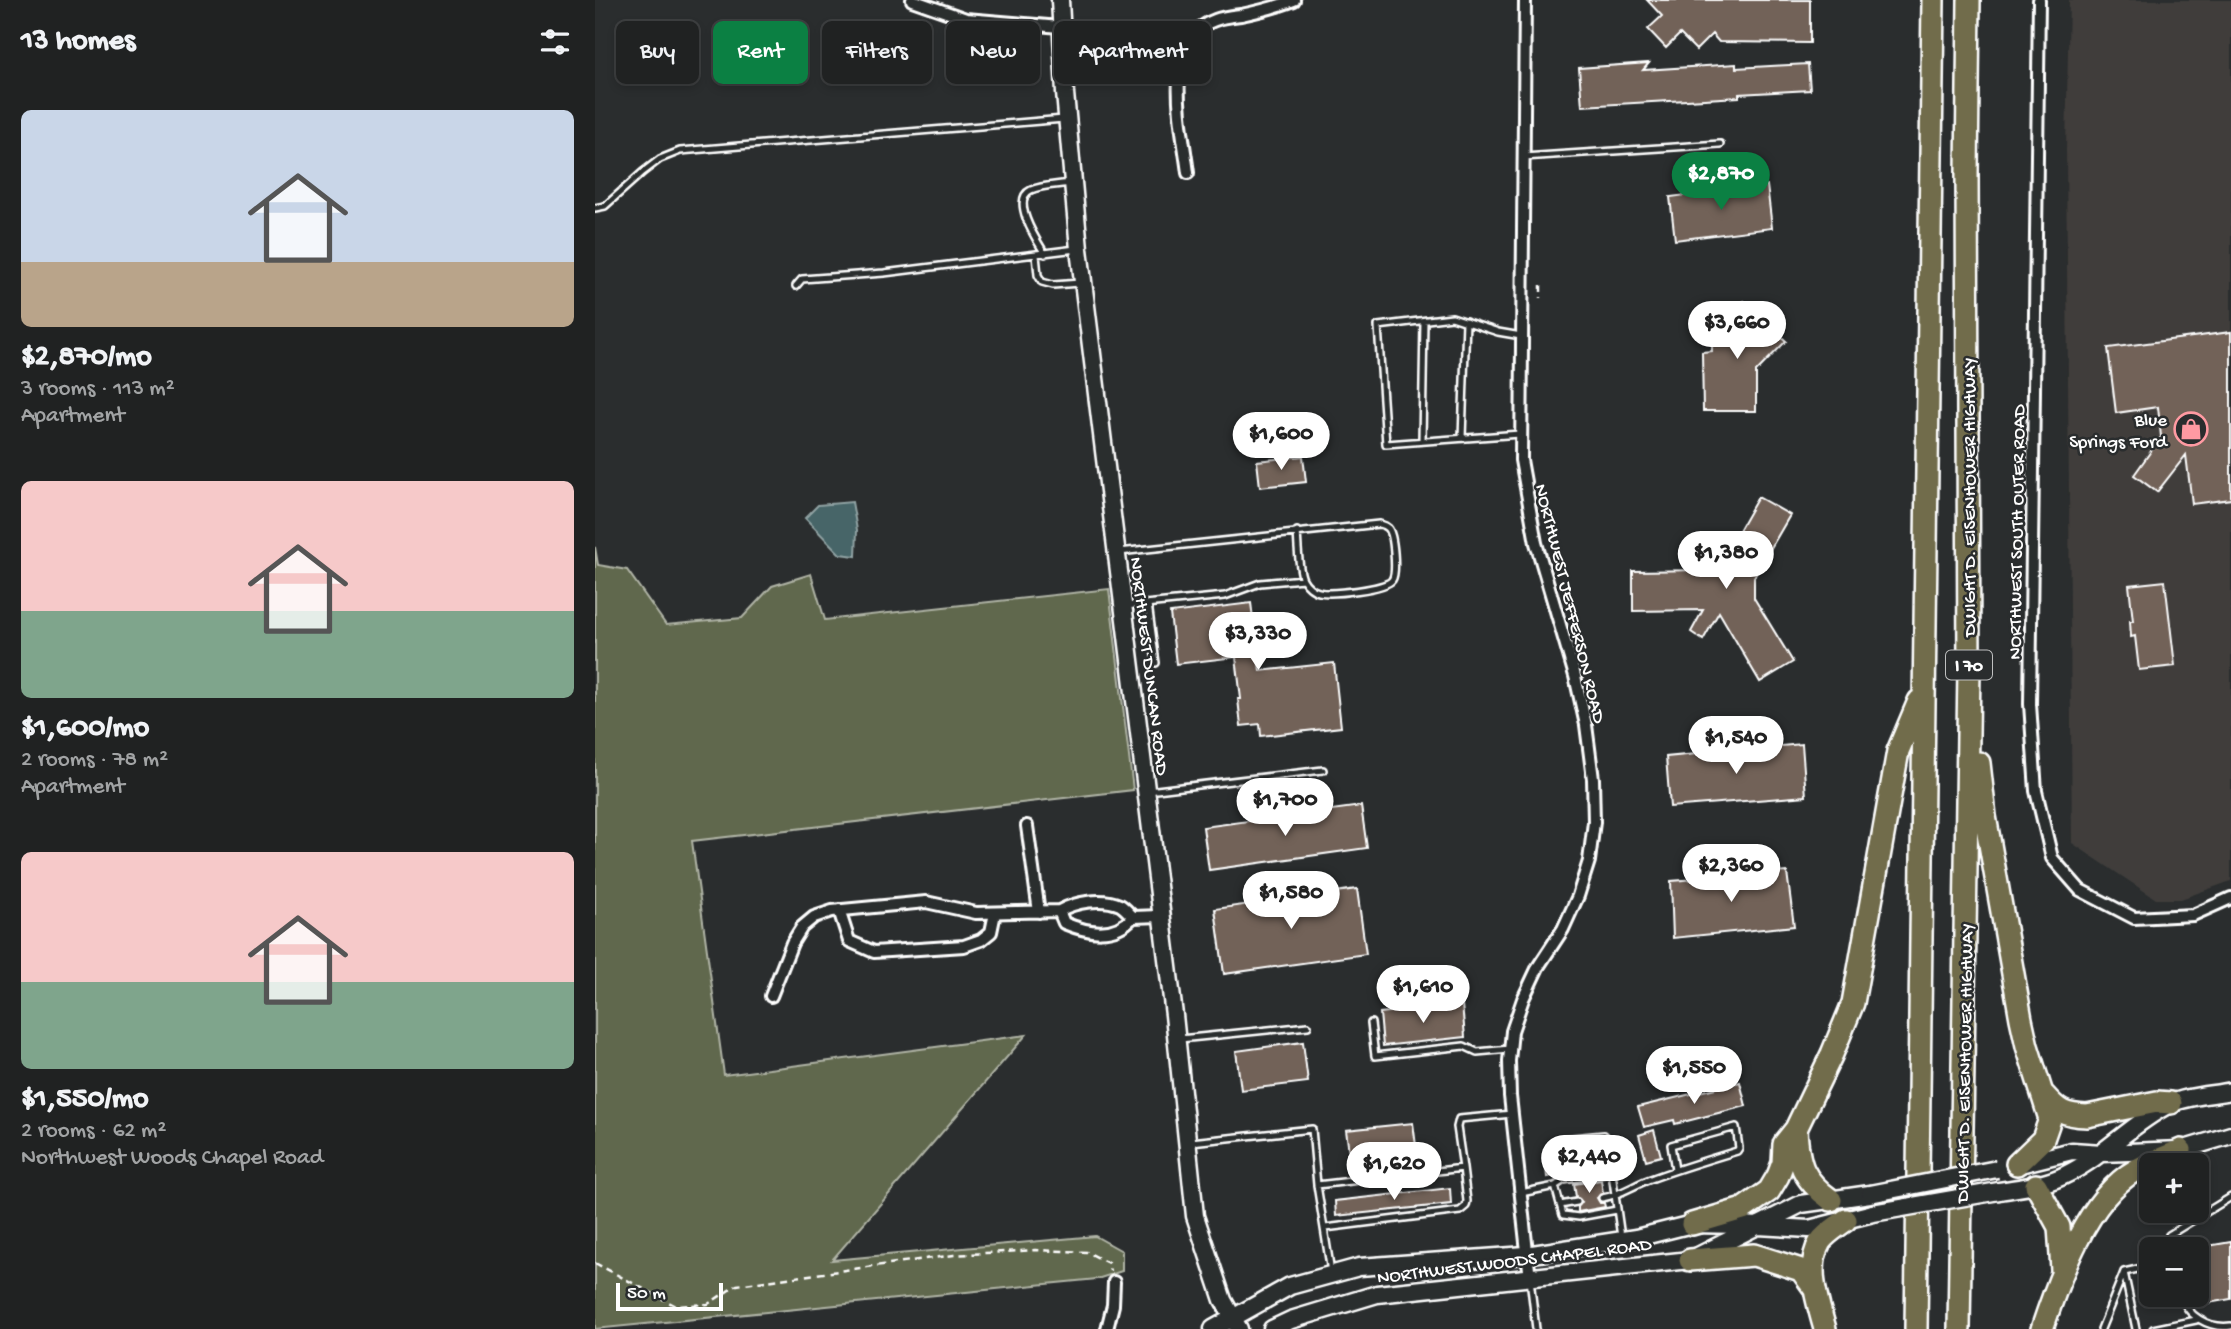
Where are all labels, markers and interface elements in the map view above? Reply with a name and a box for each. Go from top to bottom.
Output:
chip: Buy [616,21,699,84]
chip: Rent [713,21,808,84]
chip: Filters [822,21,932,84]
chip: New [946,21,1040,84]
chip: Apartment [1054,21,1211,84]
icon: filters [536,23,574,61]
text: 13 homes [21,25,135,60]
pin: $2,870 [1664,152,1778,212]
icon: home [235,155,361,281]
text: $2,870 [1688,161,1754,188]
pin: $3,660 [1680,302,1794,361]
text: $3,660 [1704,310,1770,337]
text: $2,870/mo [21,341,152,376]
street label: DWIGHT D. EISENHOWER HIGHWAY [1960,357,1983,639]
text: 3 rooms · 113 m² [21,376,175,403]
text: Apartment [21,403,125,430]
street label: NORTHWEST SOUTH OUTER ROAD [2005,404,2032,660]
place label: Blue Springs Ford [2069,410,2169,455]
shop icon: Blue Springs Ford [2172,410,2210,448]
pin: $1,600 [1224,412,1338,472]
text: $1,600 [1249,421,1313,448]
street label: NORTHWEST JEFFERSON ROAD [1528,482,1610,727]
icon: home [235,526,361,652]
pin: $1,380 [1669,532,1783,591]
text: $1,380 [1694,540,1758,567]
street label: NORTHWEST DUNCAN ROAD [1123,556,1172,777]
pin: $3,330 [1201,612,1315,672]
text: $3,330 [1225,621,1291,648]
road number: I 70 [1946,650,1992,680]
text: $1,600/mo [21,712,149,747]
pin: $1,540 [1679,716,1793,776]
text: $1,540 [1705,725,1767,752]
text: 2 rooms · 78 m² [21,747,168,774]
text: Apartment [21,774,125,801]
pin: $1,700 [1228,778,1342,838]
text: $1,700 [1253,787,1317,814]
pin: $2,360 [1674,844,1788,904]
text: $2,360 [1698,853,1764,880]
pin: $1,580 [1234,872,1348,931]
text: $1,580 [1259,880,1323,907]
icon: home [235,897,361,1023]
street label: DWIGHT D. EISENHOWER HIGHWAY [1953,923,1980,1205]
pin: $1,610 [1366,965,1480,1025]
text: $1,610 [1393,974,1453,1001]
pin: $1,550 [1637,1046,1751,1106]
text: $1,550 [1662,1055,1726,1082]
text: $1,550/mo [21,1083,149,1118]
text: 2 rooms · 62 m² [21,1118,166,1145]
pin: $2,440 [1532,1136,1646,1195]
pin: $1,620 [1337,1142,1451,1202]
text: $2,440 [1557,1144,1621,1171]
text: Northwest Woods Chapel Road [21,1145,323,1172]
text: $1,620 [1363,1151,1425,1178]
map controls [2139,1153,2209,1307]
button: + [2139,1153,2209,1223]
street label: NORTHWEST WOODS CHAPEL ROAD [1376,1234,1654,1291]
button: − [2139,1237,2209,1307]
scale bar [616,1280,723,1312]
text: 50 m [627,1283,666,1306]

